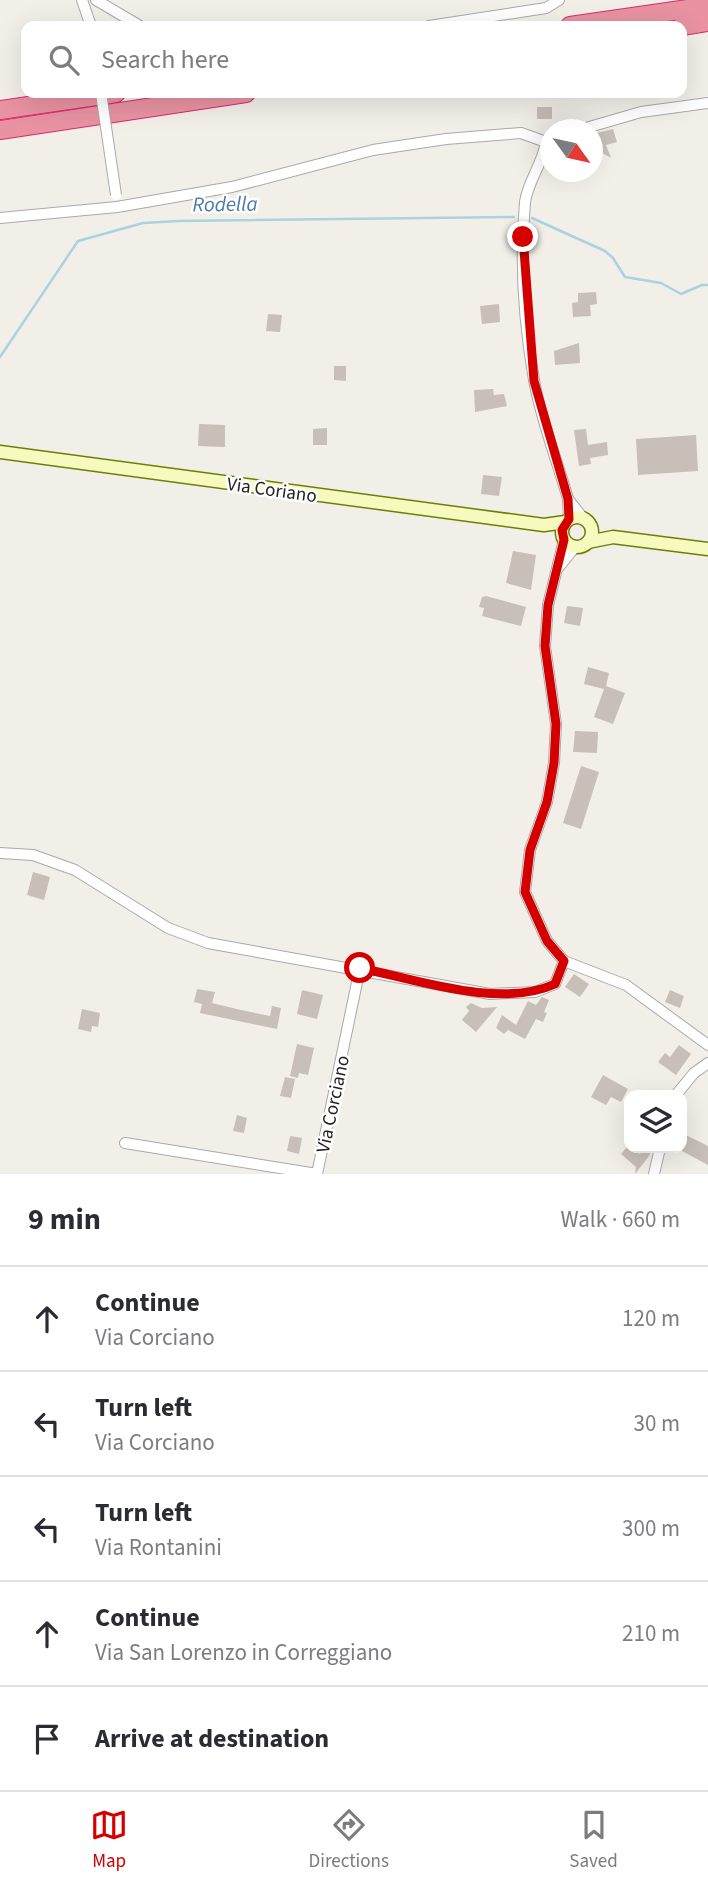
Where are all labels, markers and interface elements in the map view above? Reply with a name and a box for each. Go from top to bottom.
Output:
search box [21,21,687,98]
icon: search [45,41,83,79]
text: Search here [101,41,229,78]
north arrow [540,119,603,182]
water label: Rodella [192,188,258,220]
route end [507,221,538,252]
street label: Via Coriano [225,471,318,510]
route start [344,952,375,983]
street label: Via Corciano [310,1053,357,1156]
map controls [624,1090,687,1153]
button: layers [624,1090,687,1153]
text: 9 min [28,1198,101,1241]
text: Walk · 660 m [561,1203,680,1236]
text: Continue [95,1284,200,1321]
icon: ahead [28,1300,66,1338]
text: 120 m [622,1302,680,1335]
text: Via Corciano [95,1321,215,1354]
text: Turn left [95,1389,192,1426]
icon: left [28,1405,66,1443]
text: 30 m [633,1407,680,1440]
text: Via Corciano [95,1426,215,1459]
text: Turn left [95,1494,192,1531]
icon: left [28,1510,66,1548]
text: 300 m [622,1512,680,1545]
text: Via Rontanini [95,1531,222,1564]
text: Continue [95,1599,200,1636]
icon: ahead [28,1615,66,1653]
text: 210 m [622,1617,680,1650]
text: Via San Lorenzo in Correggiano [95,1636,392,1669]
icon: arrive [28,1720,66,1758]
text: Arrive at destination [95,1720,329,1757]
tab: Map [90,1806,128,1875]
tab: Directions [309,1806,389,1875]
tab: Saved [569,1806,618,1875]

